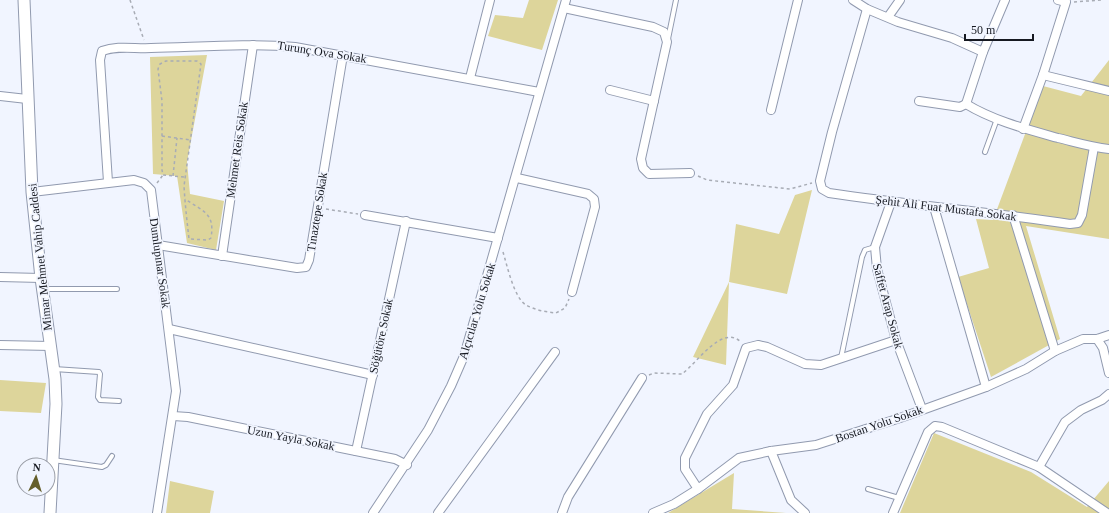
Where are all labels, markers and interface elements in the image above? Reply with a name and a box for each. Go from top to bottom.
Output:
scale bar [965,16,1033,42]
text: 50 m [971,23,996,37]
street label: Turunç Ova Sokak [276,38,368,66]
street label: Mehmet Reis Sokak [223,101,251,199]
street label: Tınaztepe Sokak [304,171,330,253]
street label: Mimar Mehmet Vahip Caddesi [25,182,55,331]
street label: Şehit Ali Fuat Mustafa Sokak [875,192,1017,224]
street label: Dumlupınar Sokak [147,217,173,309]
street label: Alçıcılar Yolu Sokak [456,261,498,361]
street label: Saffet Arap Sokak [870,262,906,350]
street label: Söğütöre Sokak [366,297,396,375]
street label: Bostan Yolu Sokak [833,402,925,446]
street label: Uzun Yayla Sokak [246,423,336,453]
north arrow [16,457,56,497]
text: N [32,461,41,473]

